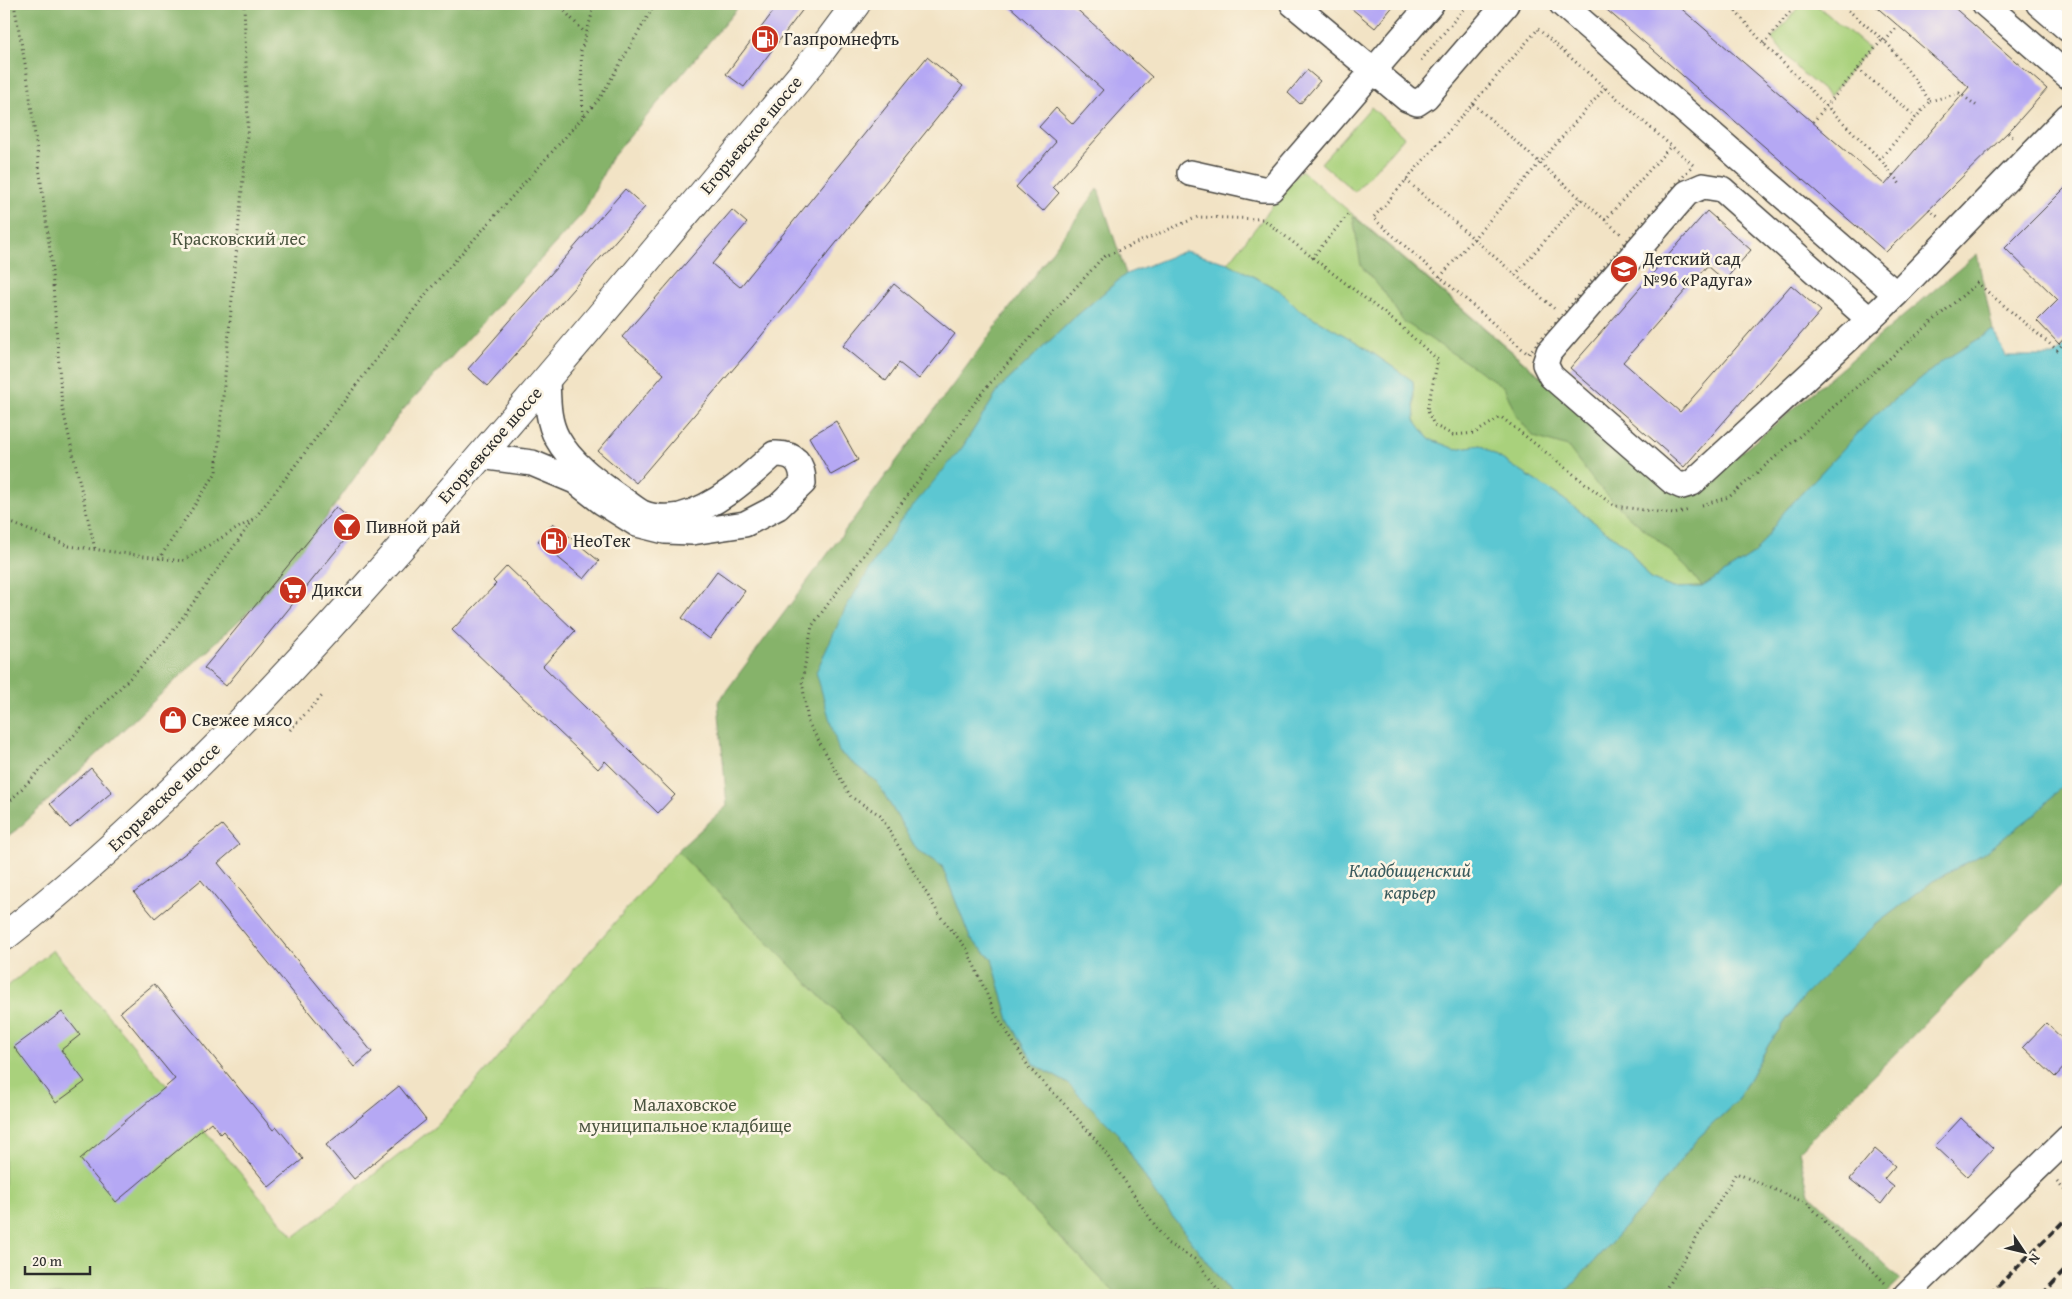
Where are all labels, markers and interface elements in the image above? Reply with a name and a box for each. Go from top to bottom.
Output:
fuel station icon: Газпромнефть [750,24,780,54]
place label: Газпромнефть [784,25,899,52]
street label: Егорьевское шоссе [693,69,808,200]
park label: Красковский лес [172,225,306,252]
place label: Детский сад №96 «Радуга» [1642,245,1753,293]
school or university icon: Детский сад №96 «Радуга» [1609,254,1639,284]
street label: Егорьевское шоссе [431,380,548,509]
bar icon: Пивной рай [332,512,362,542]
place label: Пивной рай [366,513,461,540]
fuel station icon: НеоТек [539,526,569,556]
place label: НеоТек [573,527,631,554]
supermarket icon: Дикси [278,575,308,605]
place label: Дикси [311,576,363,603]
shop icon: Свежее мясо [158,705,188,735]
place label: Свежее мясо [192,706,292,733]
street label: Егорьевское шоссе [101,736,226,858]
water label: Кладбищенский карьер [1349,856,1472,906]
park label: Малаховское муниципальное кладбище [578,1091,792,1139]
north arrow [2000,1226,2050,1276]
scale bar [25,1244,90,1276]
text: 20 m [32,1250,63,1271]
text: N [2023,1250,2046,1270]

